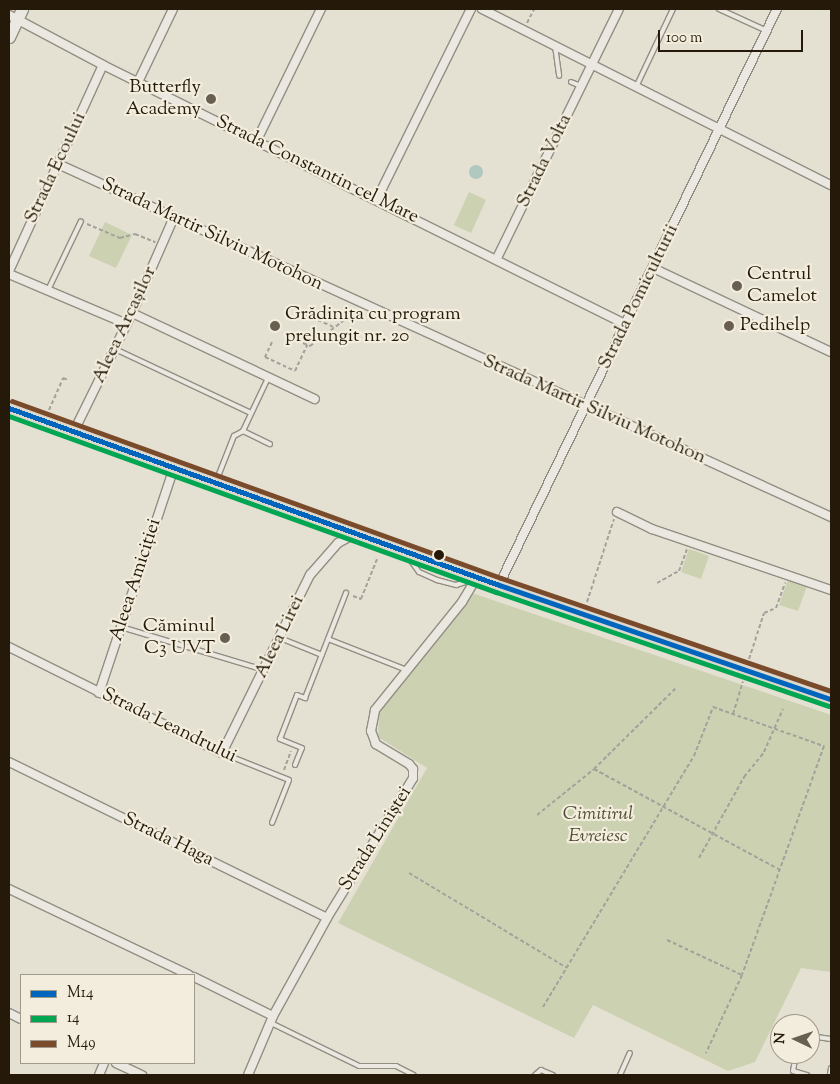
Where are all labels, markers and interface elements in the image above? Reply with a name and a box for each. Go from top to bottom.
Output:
scale bar [660,20,805,52]
text: 100 m [666,28,702,49]
place label: Butterfly Academy [125,77,201,121]
marker: Butterfly Academy [205,93,217,105]
street label: Strada Ecoului [20,109,92,227]
street label: Strada Constantin cel Mare [212,111,422,229]
street label: Strada Volta [513,111,577,211]
street label: Strada Martir Silviu Motohon [98,174,326,296]
street label: Strada Pomiculturii [594,221,684,373]
street label: Aleea Arcașilor [88,263,162,387]
place label: Centrul Camelot [747,264,817,308]
marker: Centrul Camelot [731,280,743,292]
place label: Grădinița cu program prelungit nr. 20 [285,304,461,348]
place label: Pedihelp [740,315,810,337]
marker: Pedihelp [722,319,736,333]
marker: Grădinița cu program prelungit nr. 20 [269,320,281,332]
street label: Strada Martir Silviu Motohon [479,350,709,470]
street label: Aleea Amiciției [105,516,167,644]
unlabelled marker [434,550,444,560]
street label: Aleea Lirei [250,592,310,682]
place label: Căminul C3 UVT [143,616,215,660]
marker: Căminul C3 UVT [219,632,231,644]
street label: Strada Leandrului [98,683,240,769]
street label: Strada Liniștei [335,783,417,895]
park label: Cimitirul Evreiesc [563,804,633,848]
street label: Strada Haga [119,808,217,872]
legend [20,974,195,1064]
text: M14 [67,983,93,1004]
text: 14 [67,1008,80,1029]
north arrow [770,1014,820,1064]
text: N [771,1032,791,1044]
text: M49 [67,1033,96,1054]

